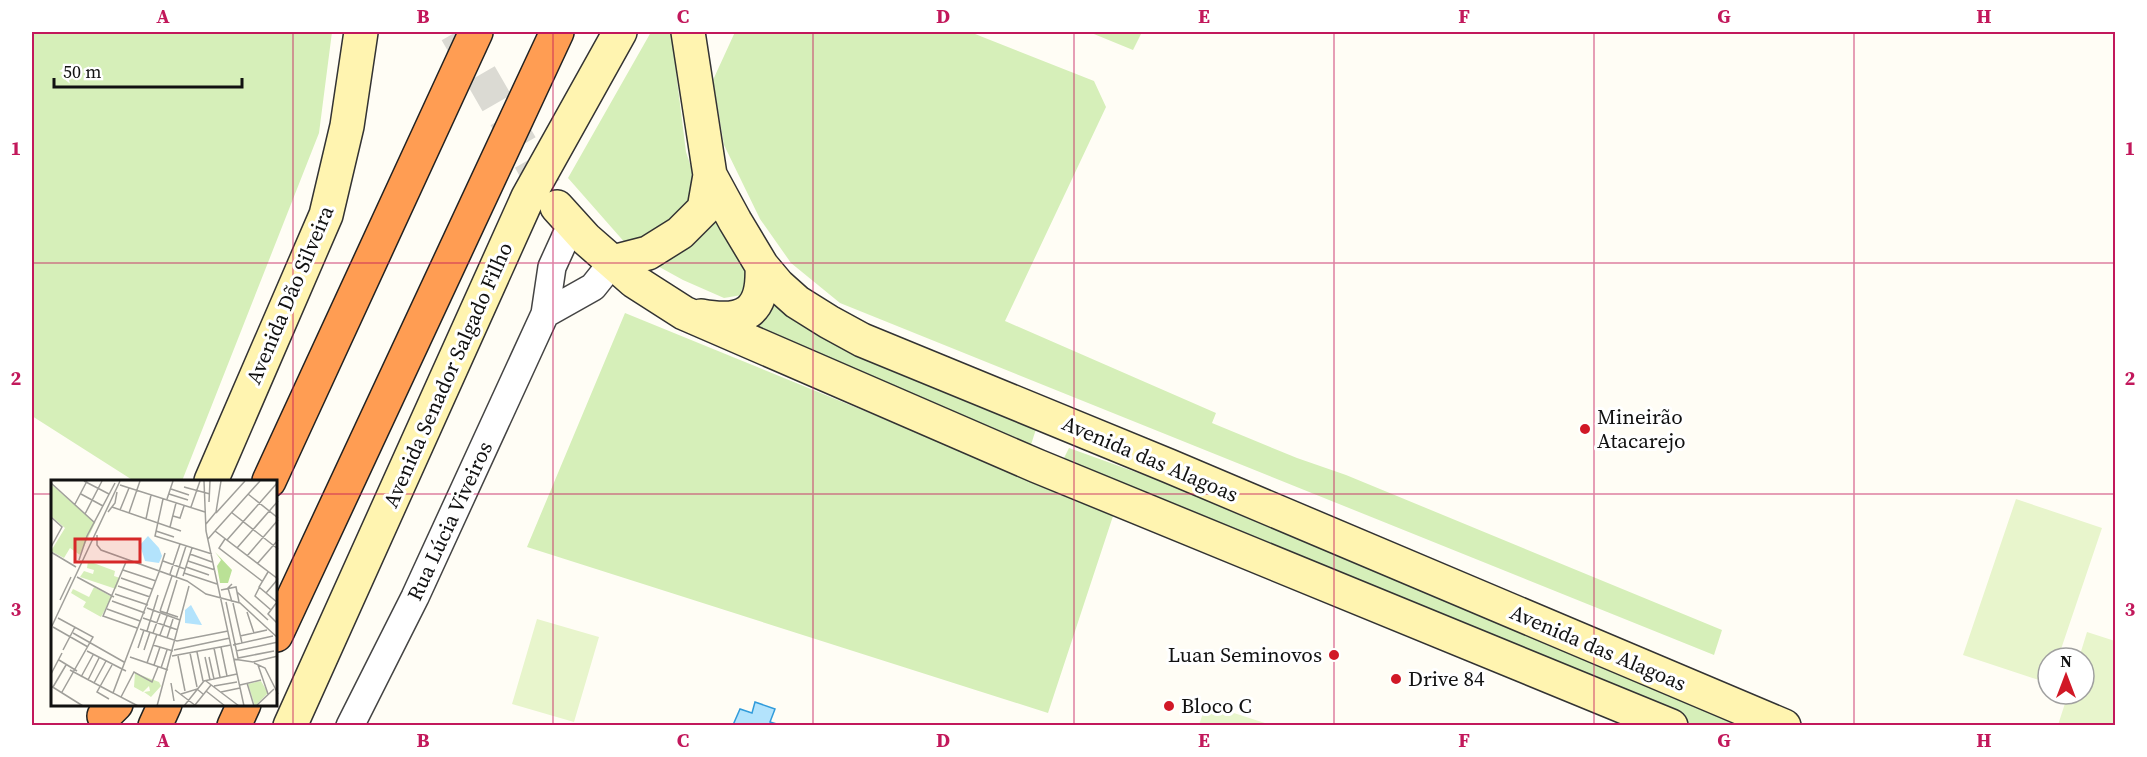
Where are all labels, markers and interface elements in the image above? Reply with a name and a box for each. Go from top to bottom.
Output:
text: A [156,2,170,30]
text: B [416,2,430,30]
text: C [677,2,689,30]
text: D [936,2,950,30]
text: E [1198,2,1210,30]
text: F [1458,2,1470,30]
text: G [1717,2,1731,30]
text: H [1976,2,1992,30]
scale bar [54,51,242,89]
text: 50 m [63,59,101,84]
text: 1 [11,134,21,162]
text: 1 [2125,134,2135,162]
street label: Avenida Dão Silveira [239,201,340,389]
street label: Avenida Senador Salgado Filho [376,238,519,512]
text: 2 [11,364,22,392]
text: 2 [2125,364,2136,392]
place label: Mineirão Atacarejo [1597,402,1686,455]
street label: Avenida das Alagoas [1058,408,1243,509]
marker: Mineirão Atacarejo [1578,422,1592,436]
street label: Rua Lúcia Viveiros [400,436,499,605]
inset map [51,480,278,706]
text: 3 [11,595,22,623]
text: 3 [2125,595,2136,623]
street label: Avenida das Alagoas [1506,597,1691,698]
place label: Luan Seminovos [1168,640,1322,669]
north arrow [2036,646,2096,706]
marker: Luan Seminovos [1327,648,1341,662]
text: N [2060,650,2072,672]
place label: Drive 84 [1408,664,1485,693]
marker: Drive 84 [1389,672,1403,686]
place label: Bloco C [1181,691,1252,720]
marker: Bloco C [1162,699,1176,713]
text: A [156,726,170,754]
text: B [416,726,430,754]
text: C [677,726,689,754]
text: D [936,726,950,754]
text: E [1198,726,1210,754]
text: F [1458,726,1470,754]
text: G [1717,726,1731,754]
text: H [1976,726,1992,754]

